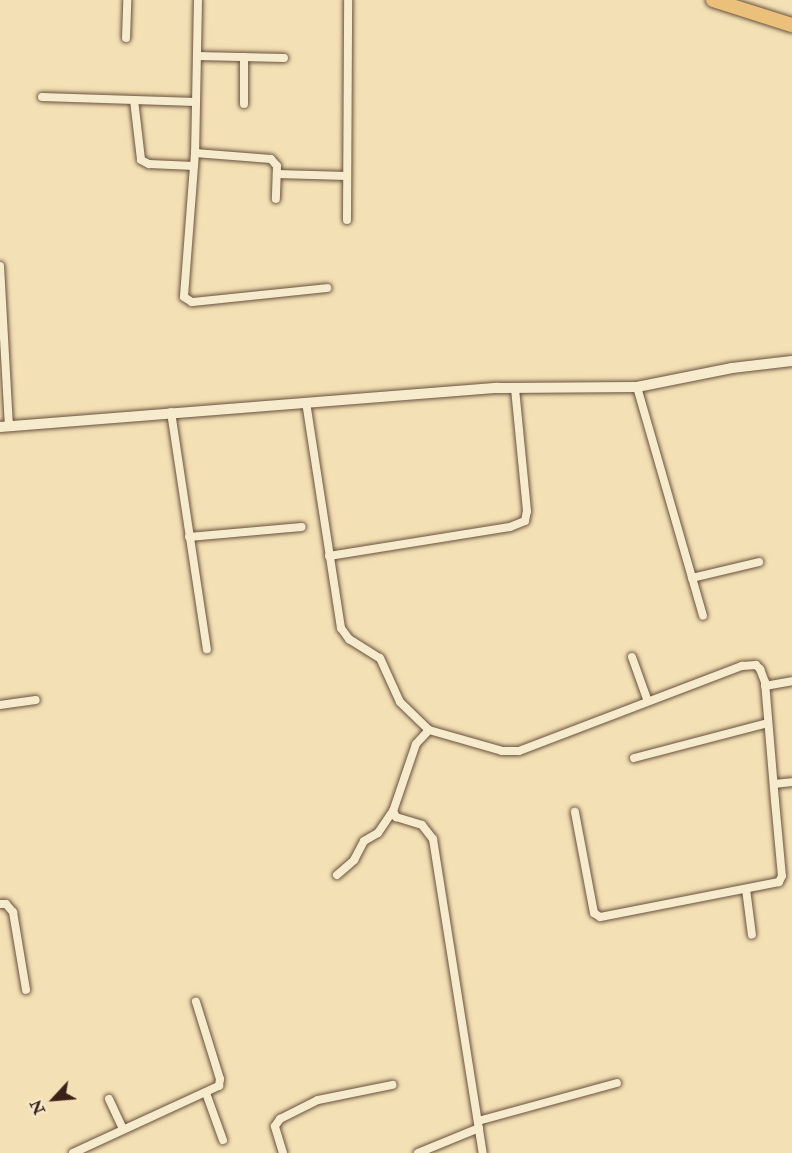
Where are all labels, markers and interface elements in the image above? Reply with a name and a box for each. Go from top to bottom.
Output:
north arrow [24,1069,84,1129]
text: N [26,1096,50,1118]

